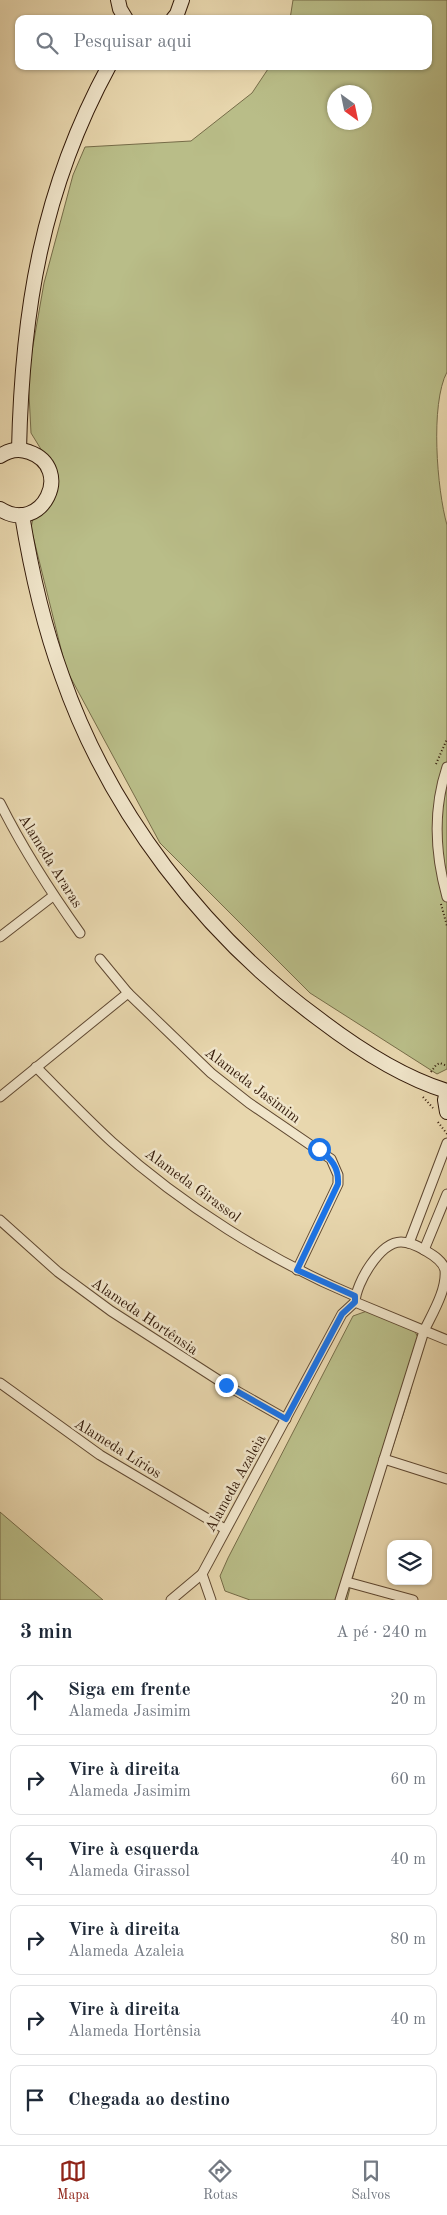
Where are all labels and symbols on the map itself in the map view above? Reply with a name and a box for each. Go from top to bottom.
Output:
north arrow [327,85,372,130]
street label: Alameda Araras [15,813,84,911]
street label: Alameda Jasimim [202,1046,303,1127]
route start [308,1138,331,1161]
street label: Alameda Girassol [142,1147,243,1226]
street label: Alameda Hortênsia [88,1276,201,1359]
route end [215,1374,238,1397]
street label: Alameda Lírios [71,1417,163,1482]
street label: Alameda Azaleia [203,1432,270,1535]

